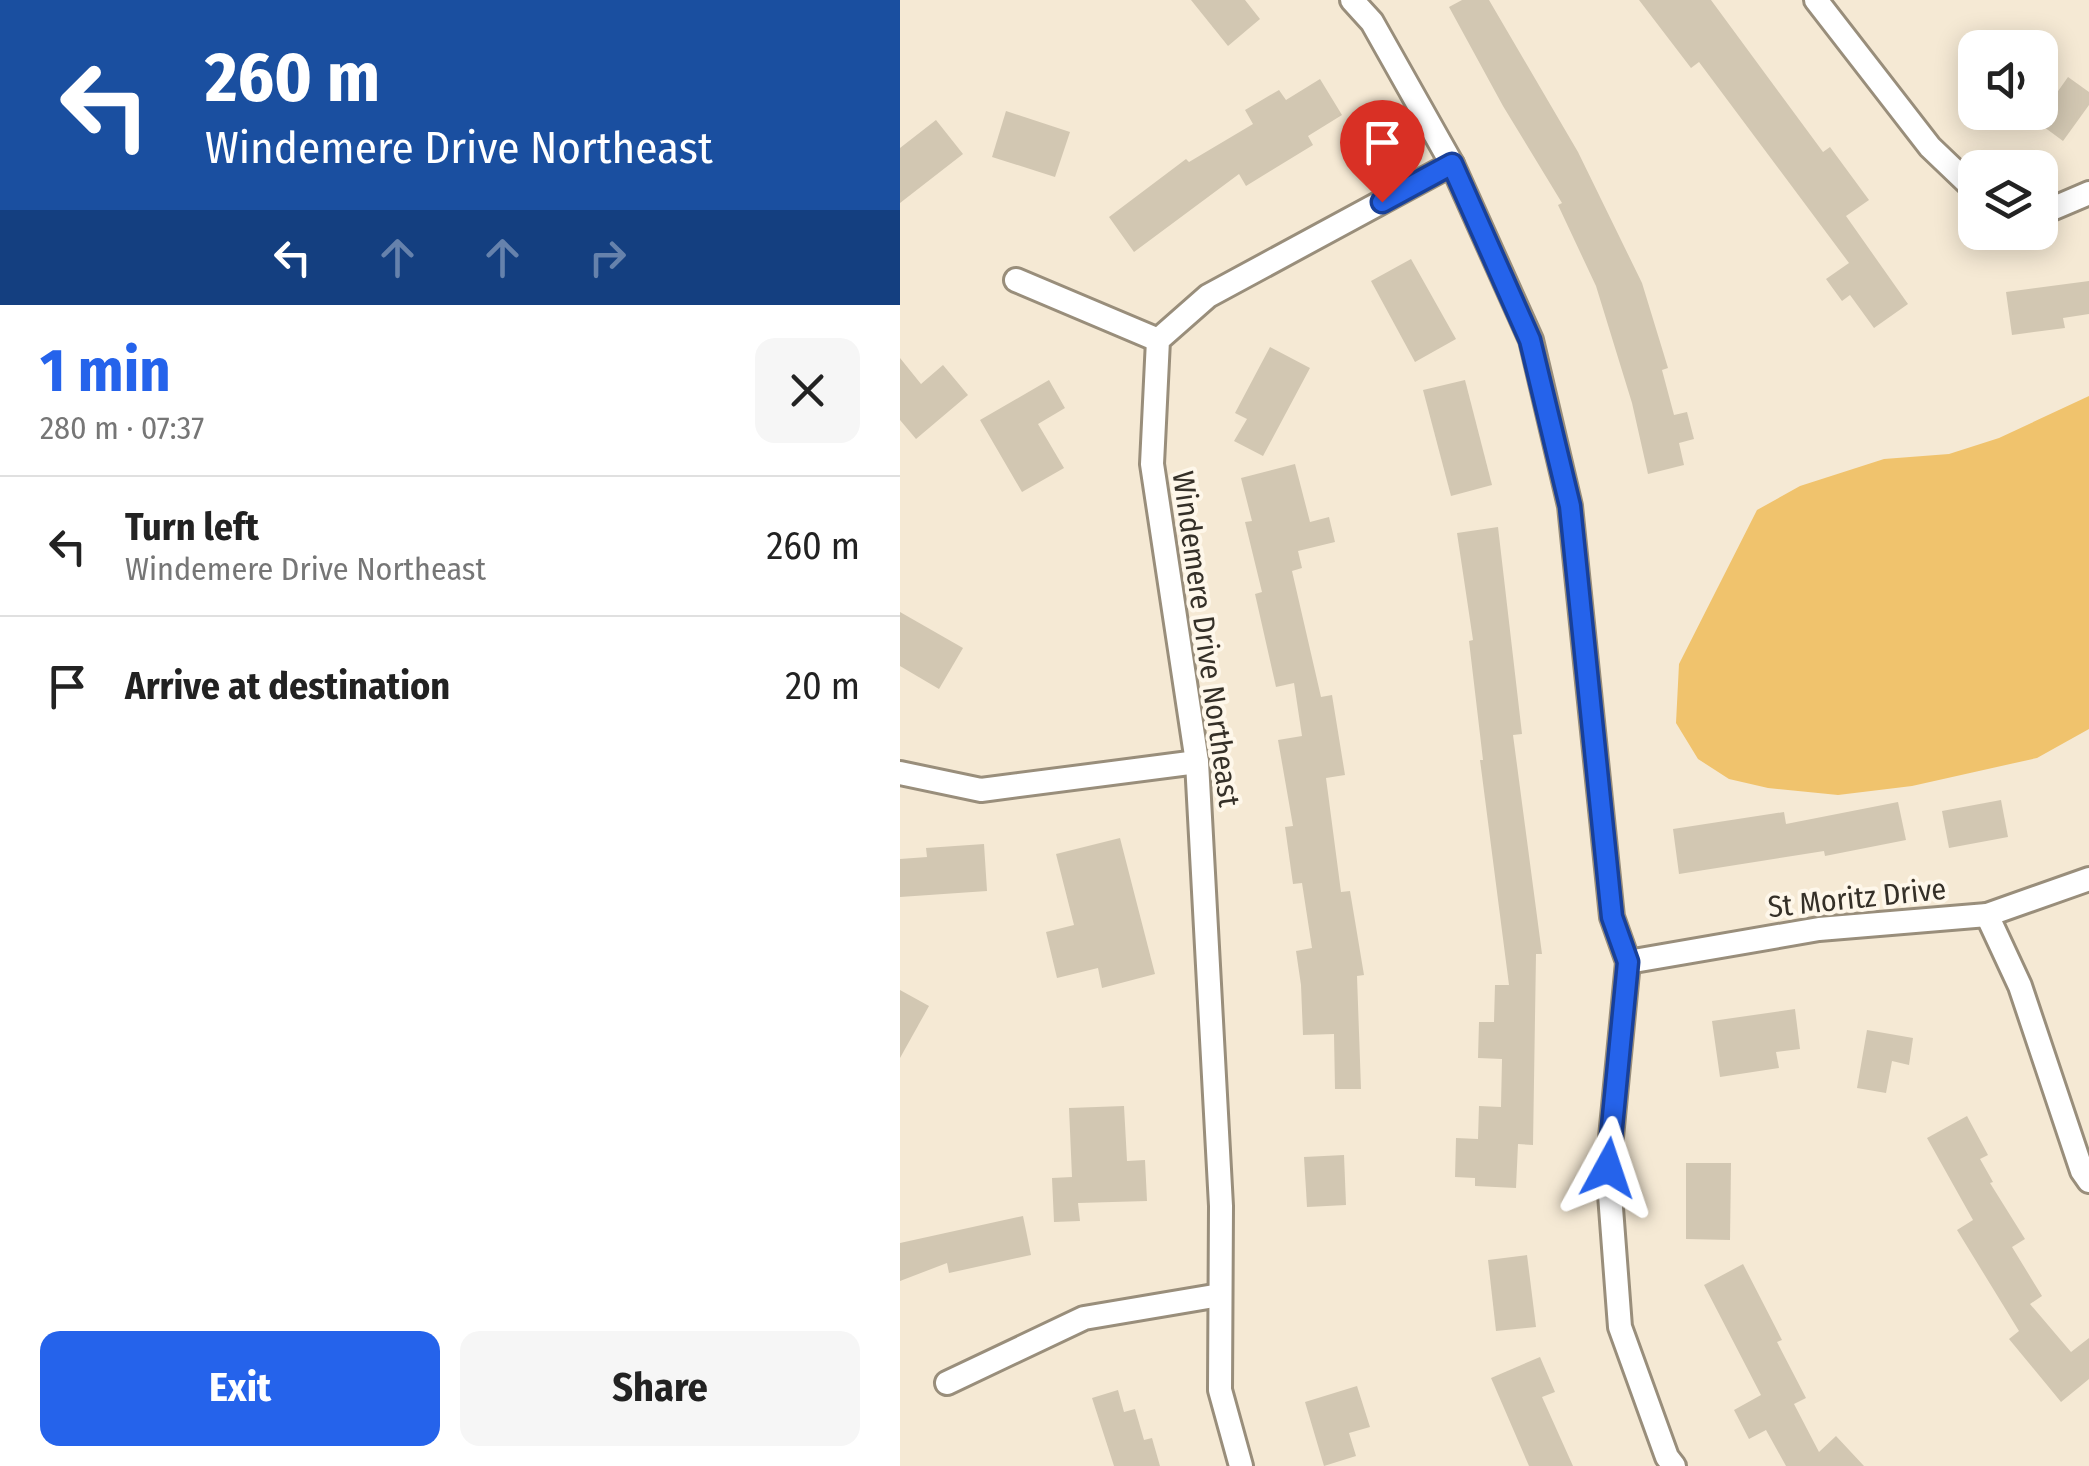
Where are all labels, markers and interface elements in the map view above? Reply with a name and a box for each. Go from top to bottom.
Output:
map controls [1958,30,2058,250]
button: sound [1958,30,2058,130]
text: 260 m [205,36,380,120]
icon: left [40,40,170,170]
pin [1340,100,1425,203]
icon: arrive [1355,115,1410,170]
text: Windemere Drive Northeast [205,121,713,175]
button: layers [1958,150,2058,250]
icon: left [265,230,320,285]
icon: ahead [370,230,425,285]
icon: ahead [475,230,530,285]
icon: right [580,230,635,285]
text: 1 min [40,335,171,407]
button: close [755,338,860,443]
text: 280 m · 07:37 [40,409,204,447]
street label: Windemere Drive Northeast [1165,469,1247,809]
text: Turn left [125,504,259,550]
icon: left [40,519,95,574]
text: 260 m [766,523,860,569]
text: Windemere Drive Northeast [125,550,486,588]
icon: arrive [40,659,95,714]
text: Arrive at destination [125,663,450,709]
text: 20 m [785,663,860,709]
street label: St Moritz Drive [1766,871,1948,925]
position arrow [1556,1116,1660,1220]
button: Exit [40,1331,440,1446]
button: Share [460,1331,860,1446]

